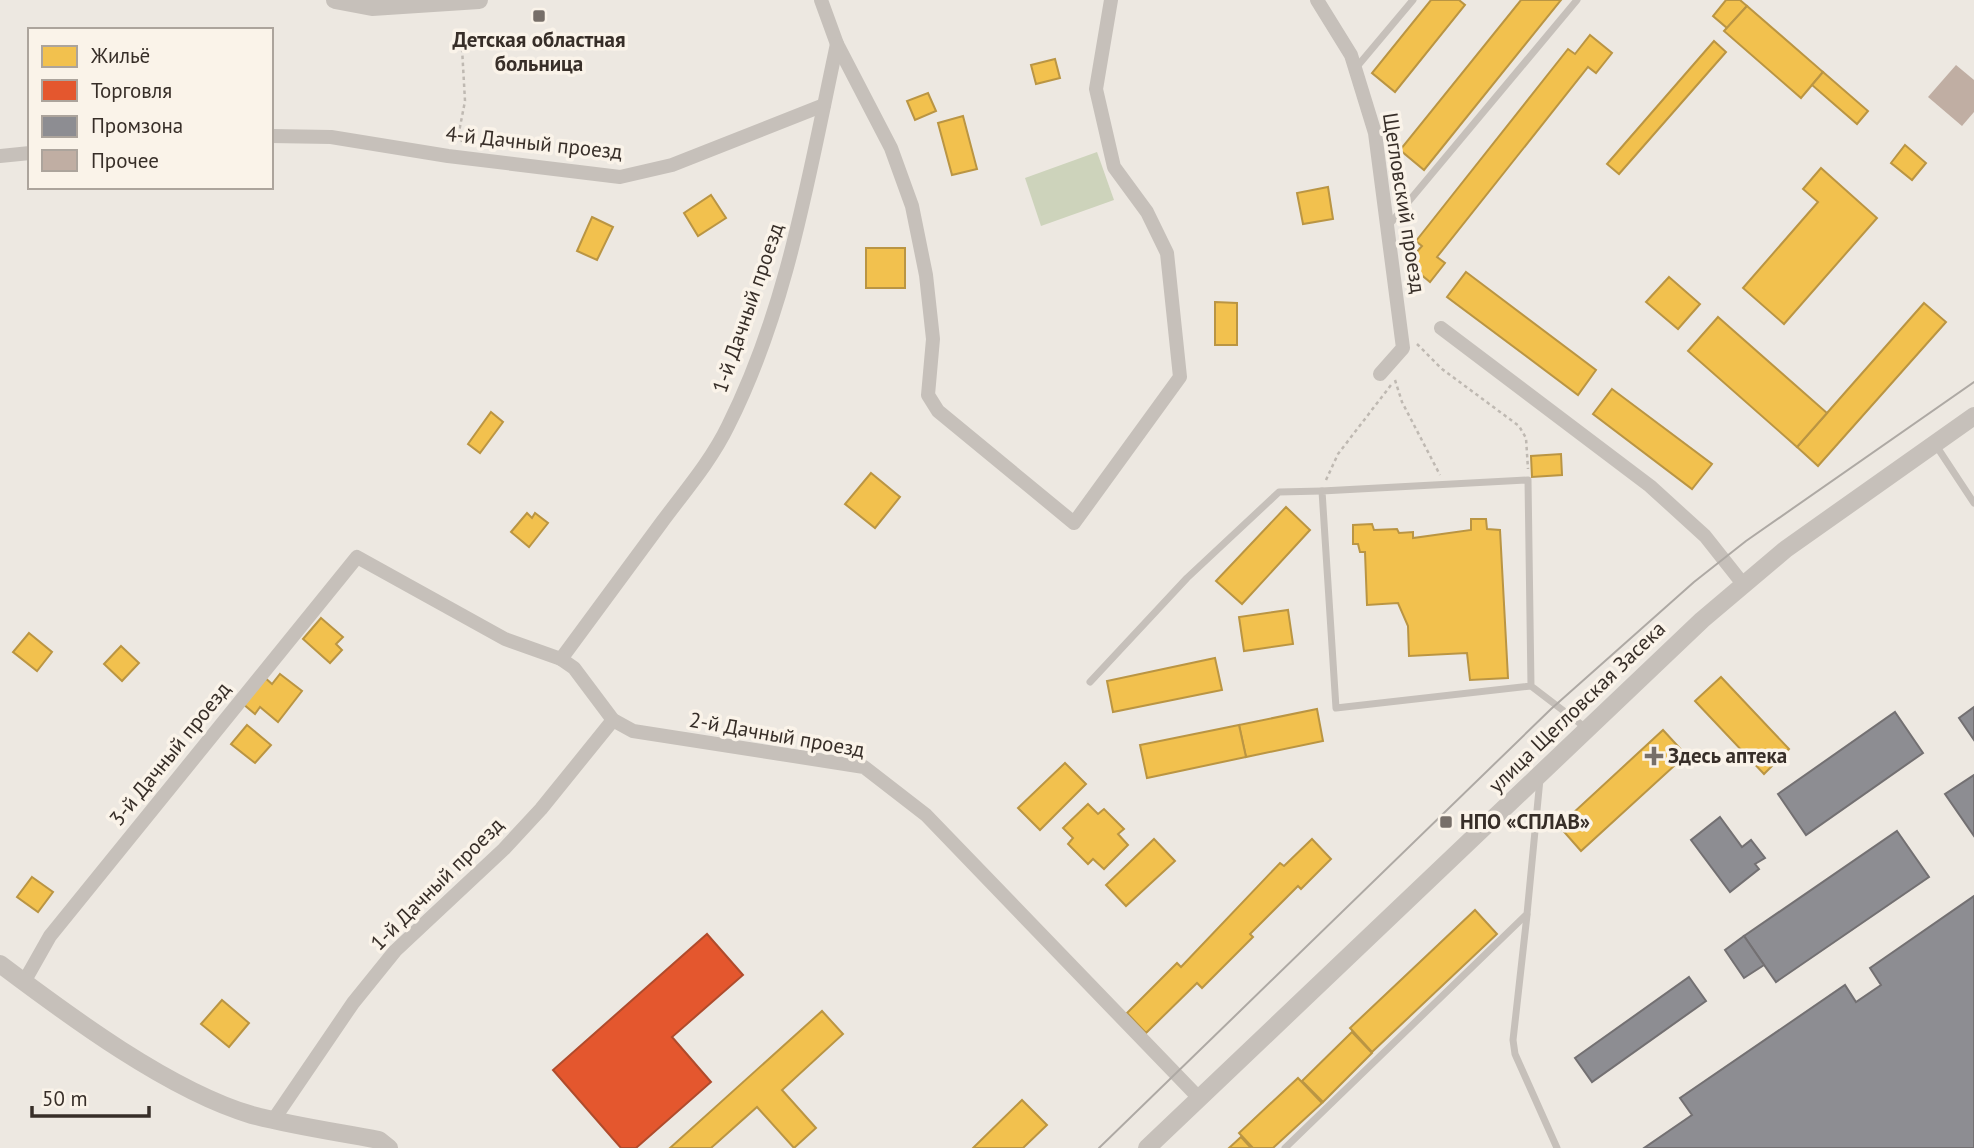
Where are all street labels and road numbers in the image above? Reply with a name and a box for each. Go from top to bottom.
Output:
street label: Щегловский проезд [1377,111,1432,295]
street label: 4-й Дачный проезд [444,120,624,165]
street label: 1-й Дачный проезд [706,219,789,396]
street label: улица Щегловская Засека [1483,615,1671,798]
street label: 3-й Дачный проезд [103,676,236,831]
street label: 2-й Дачный проезд [687,706,867,763]
street label: 1-й Дачный проезд [364,811,509,956]

